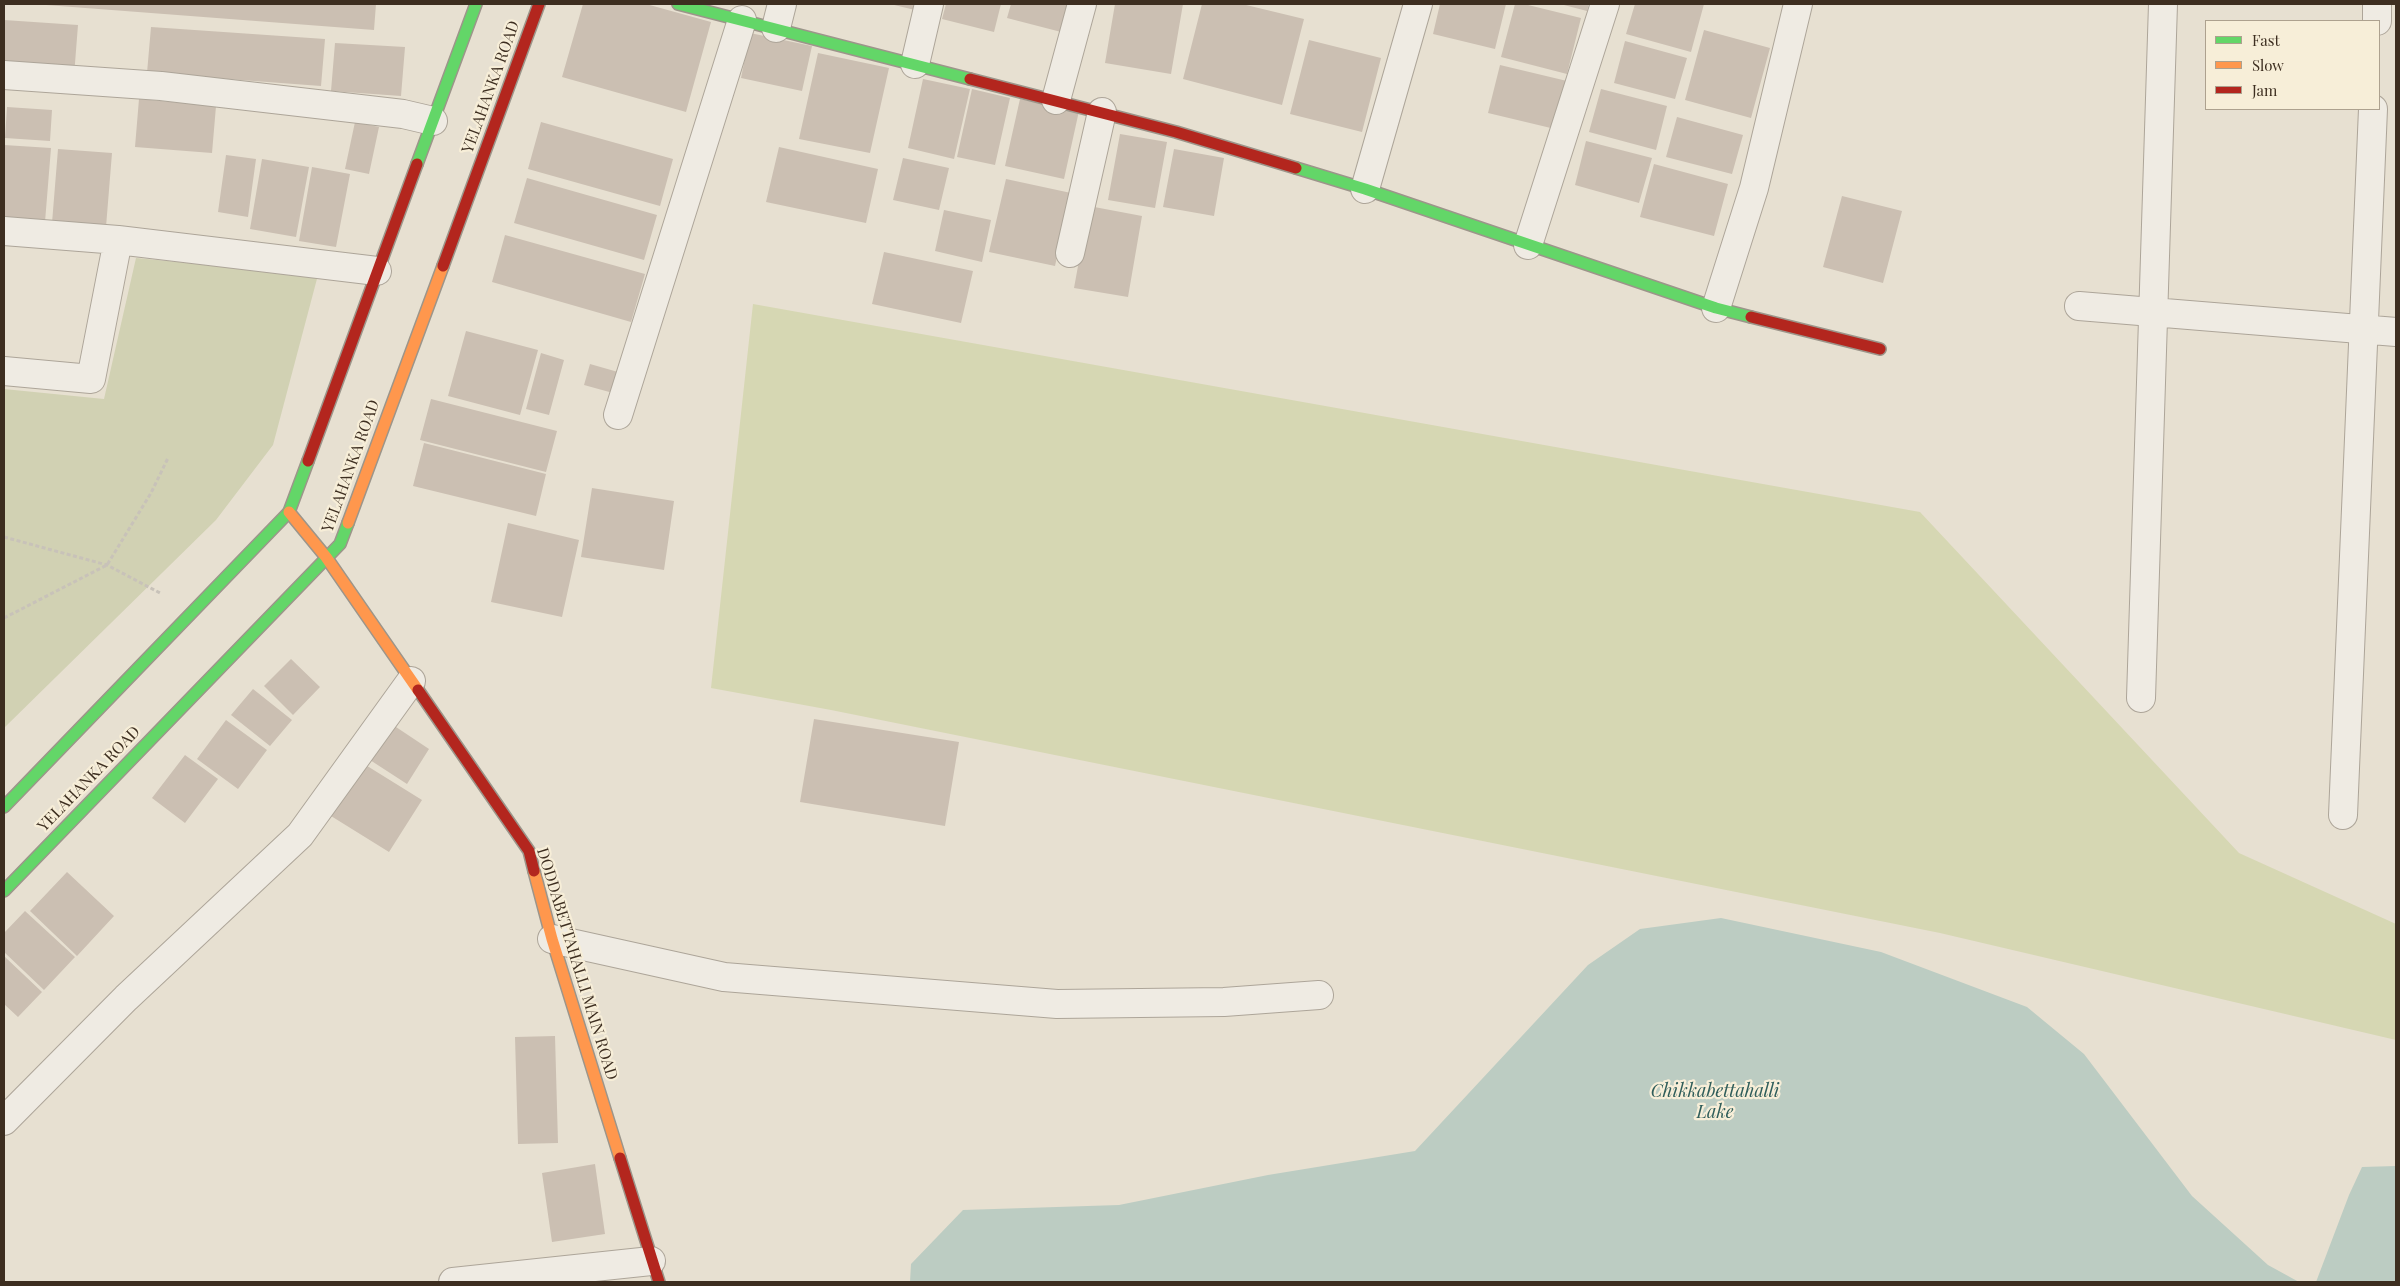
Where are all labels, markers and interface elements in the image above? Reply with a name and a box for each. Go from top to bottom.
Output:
street label: YELAHANKA ROAD [458,18,524,156]
legend [2205,20,2380,110]
text: Fast [2252,30,2280,50]
text: Slow [2252,55,2284,75]
text: Jam [2252,80,2277,100]
street label: YELAHANKA ROAD [318,397,384,535]
street label: YELAHANKA ROAD [34,722,144,836]
street label: DODDABETTAHALLI MAIN ROAD [532,845,622,1083]
water label: Chikkabettahalli Lake [1651,1080,1779,1122]

